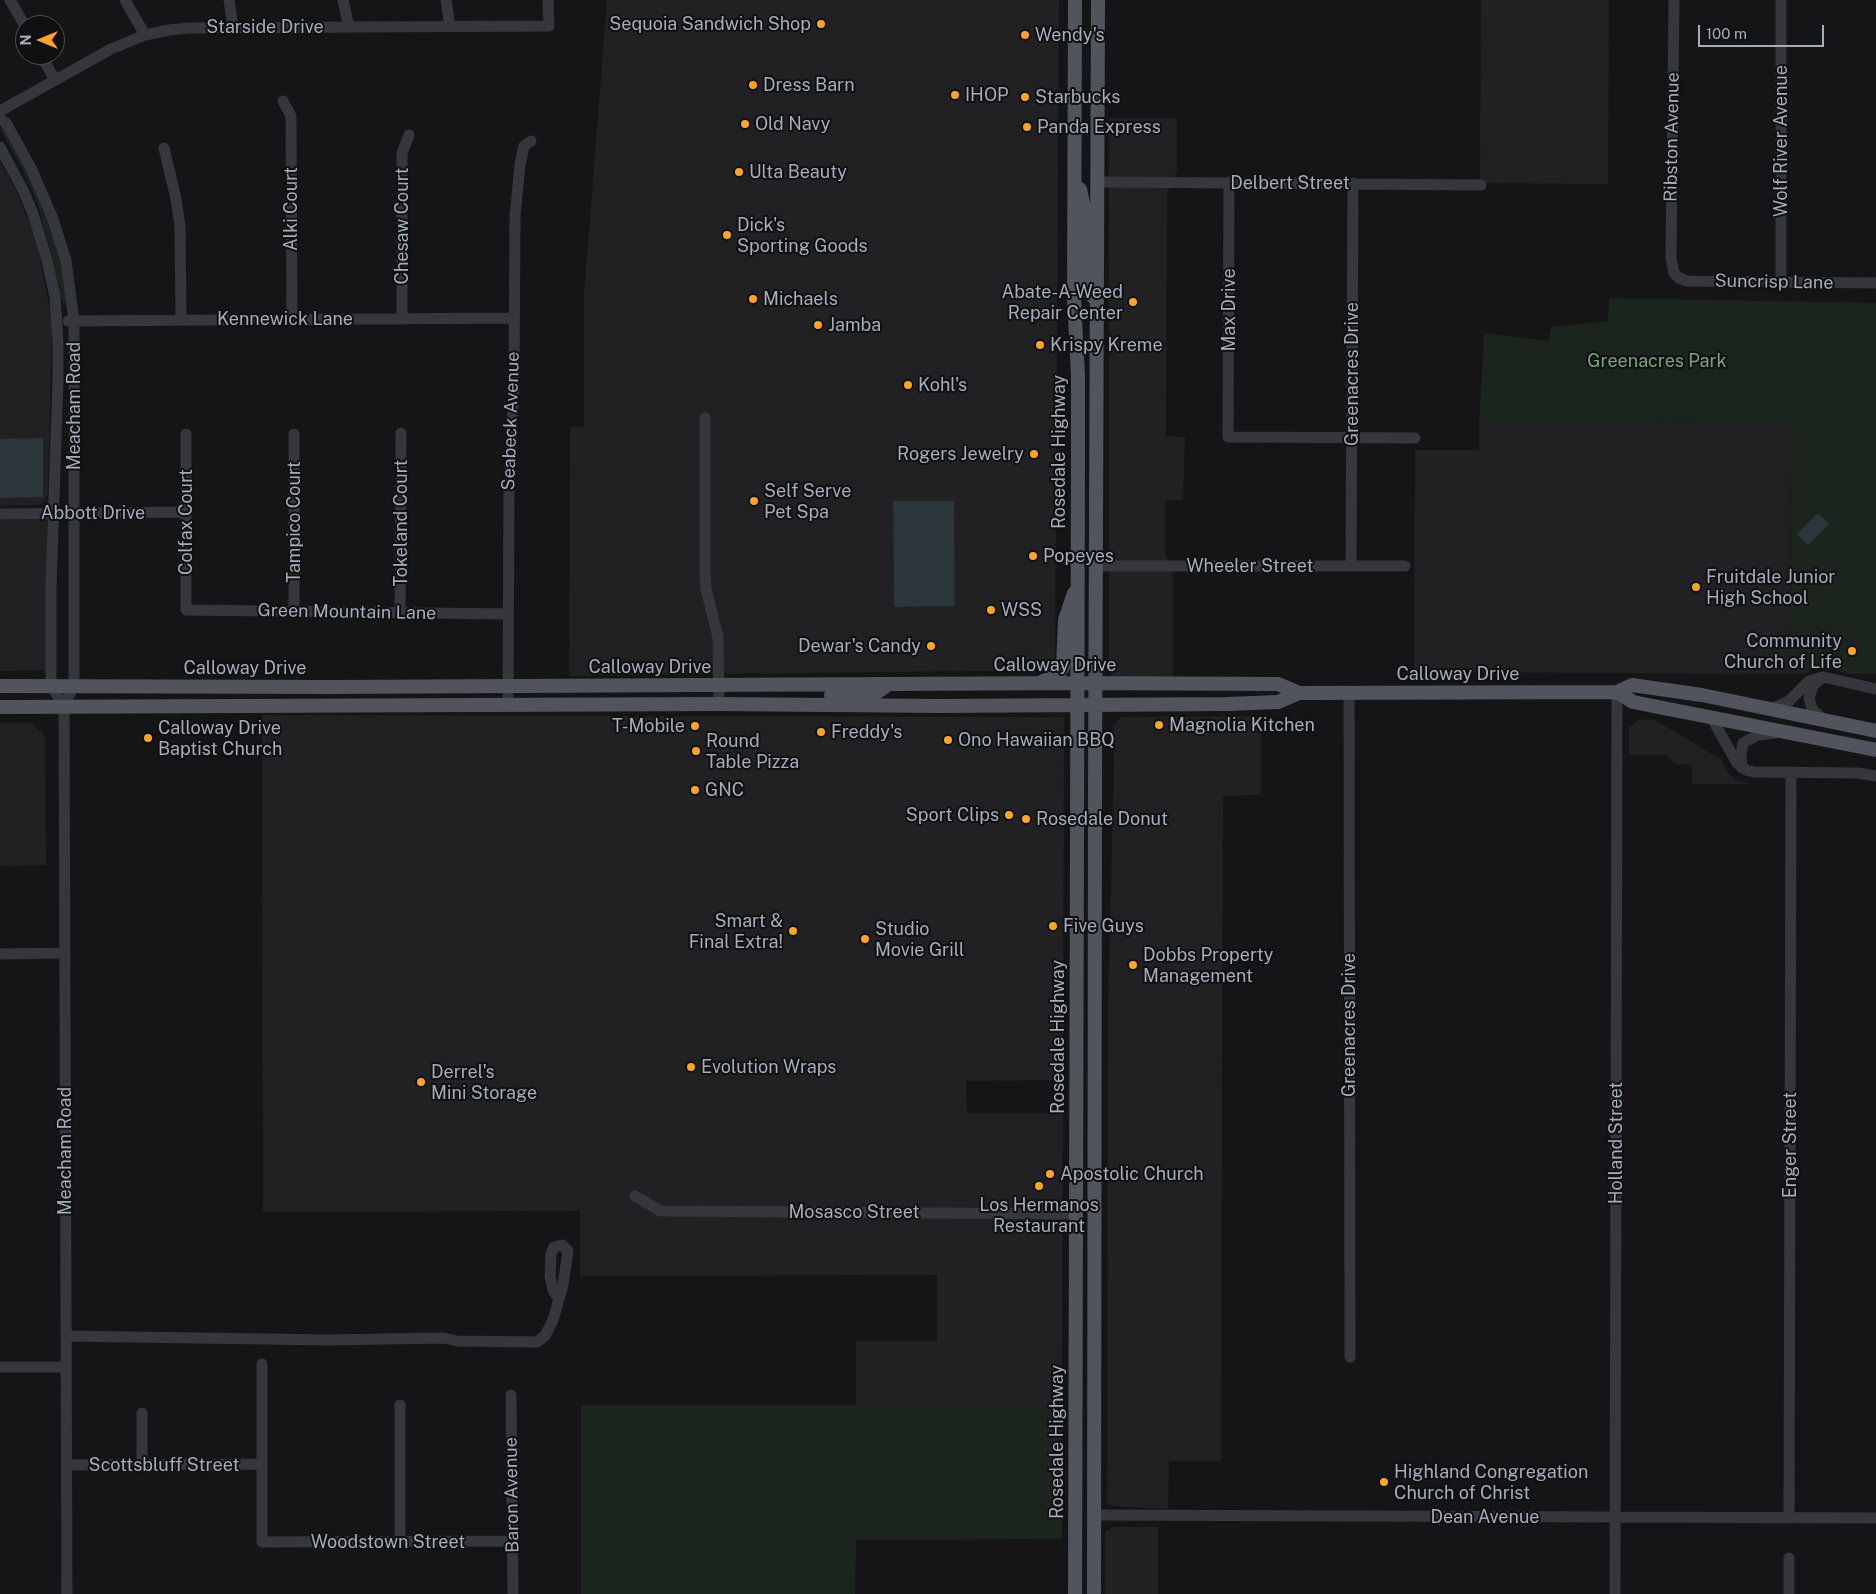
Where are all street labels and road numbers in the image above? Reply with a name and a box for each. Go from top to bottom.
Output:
street label: Starside Drive [206,16,324,38]
street label: Wolf River Avenue [1770,65,1792,217]
street label: Ribston Avenue [1660,72,1684,202]
street label: Alki Court [280,167,302,251]
street label: Chesaw Court [391,168,413,284]
street label: Delbert Street [1230,172,1350,194]
street label: Max Drive [1218,268,1240,352]
street label: Suncrisp Lane [1714,270,1834,294]
street label: Greenacres Drive [1341,302,1363,446]
street label: Kennewick Lane [217,308,353,330]
street label: Meacham Road [63,342,85,470]
street label: Seabeck Avenue [498,351,524,491]
street label: Rosedale Highway [1048,375,1070,529]
street label: Tokeland Court [390,459,412,587]
street label: Tampico Court [283,461,305,583]
street label: Colfax Court [175,469,197,575]
street label: Abbott Drive [41,502,145,524]
street label: Wheeler Street [1186,555,1314,577]
street label: Green Mountain Lane [258,600,436,624]
street label: Calloway Drive [993,654,1117,676]
street label: Calloway Drive [588,656,712,678]
street label: Calloway Drive [183,657,307,679]
street label: Calloway Drive [1396,663,1520,685]
street label: Greenacres Drive [1338,953,1360,1097]
street label: Rosedale Highway [1047,960,1069,1114]
street label: Holland Street [1605,1082,1627,1204]
street label: Meacham Road [54,1087,76,1215]
street label: Enger Street [1779,1092,1801,1198]
street label: Mosasco Street [789,1201,919,1223]
street label: Rosedale Highway [1046,1365,1068,1519]
street label: Baron Avenue [500,1437,524,1553]
street label: Scottsbluff Street [89,1454,239,1476]
street label: Dean Avenue [1430,1506,1540,1528]
street label: Woodstown Street [311,1531,465,1553]

